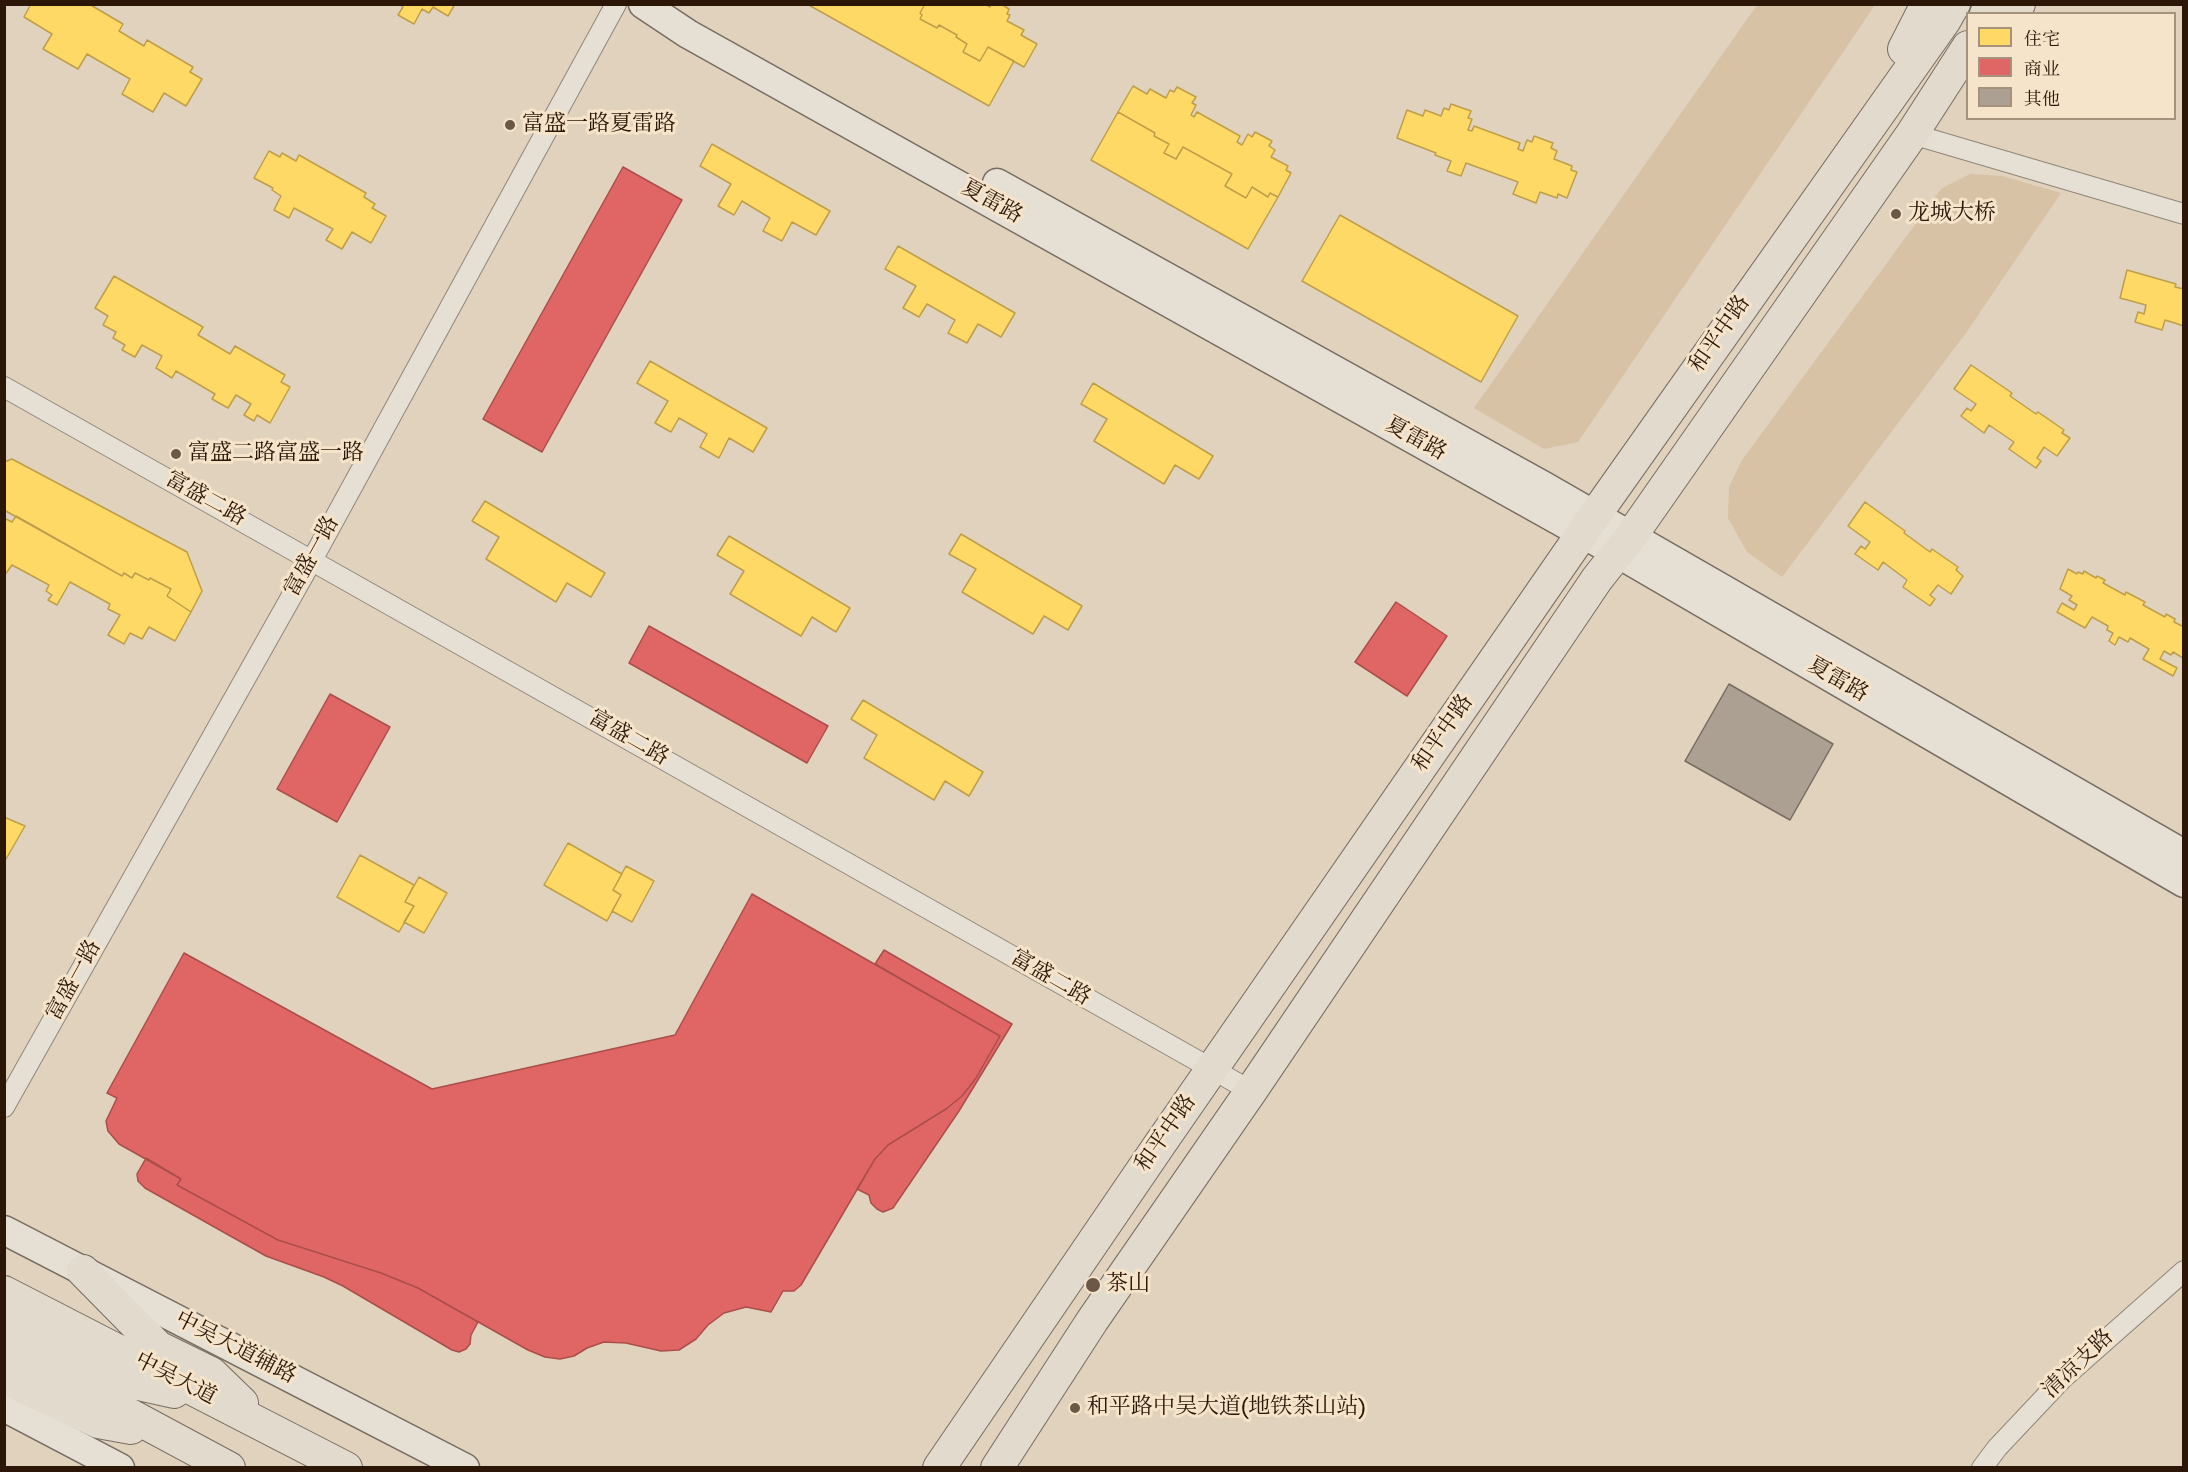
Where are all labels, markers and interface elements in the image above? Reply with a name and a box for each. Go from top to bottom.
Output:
legend [1966,12,2176,120]
text: 住宅 [2024,29,2060,51]
text: 商业 [2024,59,2060,81]
text: 其他 [2024,89,2060,111]
place label: 富盛一路夏雷路 [522,112,676,138]
marker: 富盛一路夏雷路 [503,118,517,132]
street label: 夏雷路 [956,175,1026,231]
place label: 龙城大桥 [1908,201,1996,227]
marker: 龙城大桥 [1889,207,1903,221]
street label: 和平中路 [1685,291,1757,379]
street label: 夏雷路 [1380,412,1450,468]
place label: 富盛二路富盛一路 [188,441,364,467]
marker: 富盛二路富盛一路 [169,447,183,461]
street label: 富盛二路 [160,467,250,533]
street label: 富盛一路 [280,512,346,602]
street label: 夏雷路 [1802,653,1872,709]
street label: 和平中路 [1408,690,1480,778]
street label: 富盛二路 [583,706,673,772]
street label: 富盛一路 [42,936,108,1026]
street label: 富盛二路 [1005,946,1095,1012]
street label: 和平中路 [1131,1090,1203,1178]
place label: 茶山 [1106,1272,1150,1298]
marker: 茶山 [1084,1276,1102,1294]
street label: 中吴大道辅路 [170,1307,300,1391]
street label: 清凉支路 [2038,1325,2120,1405]
street label: 中吴大道 [130,1348,220,1412]
place label: 和平路中吴大道(地铁茶山站) [1087,1395,1366,1421]
marker: 和平路中吴大道(地铁茶山站) [1068,1401,1082,1415]

